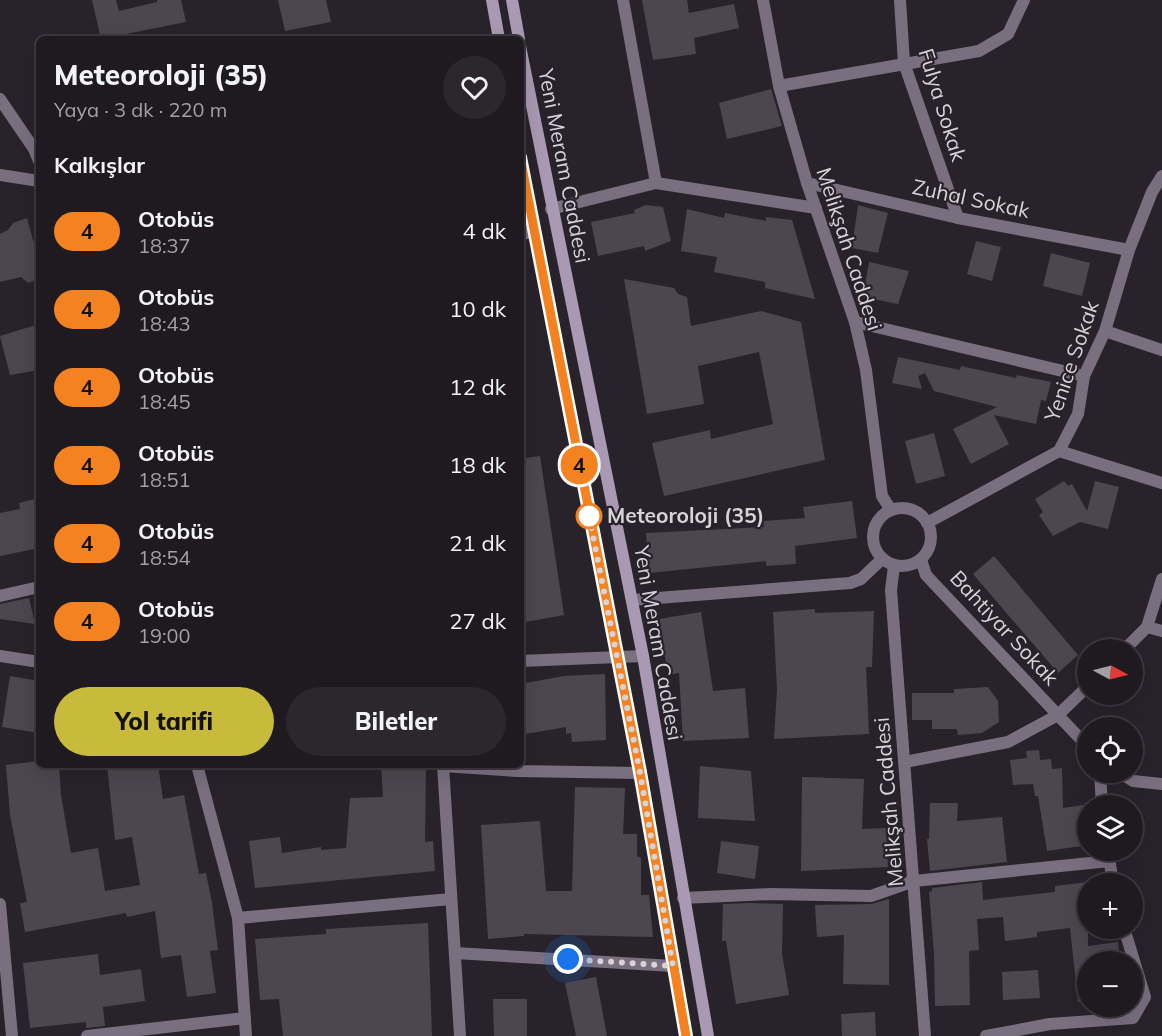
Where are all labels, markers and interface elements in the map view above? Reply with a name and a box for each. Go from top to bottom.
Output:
street label: Fulya Sokak [913,45,973,165]
button: heart [443,56,506,119]
text: Meteoroloji (35) [54,57,268,92]
street label: Yeni Meram Caddesi [533,65,597,265]
text: Yaya · 3 dk · 220 m [54,97,227,122]
text: Kalkışlar [54,151,145,179]
street label: Melikşah Caddesi [811,164,889,333]
street label: Zuhal Sokak [910,173,1032,223]
text: Otobüs [138,205,214,233]
text: 4 dk [463,217,506,245]
text: 4 [81,218,93,244]
text: 18:37 [138,233,191,258]
text: Otobüs [138,283,214,311]
text: 10 dk [449,295,506,323]
text: 4 [81,296,93,322]
street label: Yenice Sokak [1038,297,1104,425]
text: 18:43 [138,311,191,336]
text: Otobüs [138,361,214,389]
text: 12 dk [449,373,506,401]
text: 4 [81,374,93,400]
text: 18:45 [138,389,191,414]
text: Otobüs [138,439,214,467]
line badge: 4 [560,446,598,484]
text: 18 dk [449,451,506,479]
text: 4 [81,452,93,478]
text: 4 [573,452,585,478]
text: 18:51 [138,467,191,492]
place label: Meteoroloji (35) [607,502,764,528]
marker: Meteoroloji (35) [576,503,602,529]
text: Otobüs [138,517,214,545]
text: 21 dk [449,529,506,557]
text: 4 [81,530,93,556]
street label: Yeni Meram Caddesi [629,542,689,742]
text: 18:54 [138,545,191,570]
street label: Bahtiyar Sokak [945,565,1065,690]
text: Otobüs [138,595,214,623]
text: 27 dk [449,607,506,635]
text: 4 [81,608,93,634]
text: 19:00 [138,623,191,648]
north arrow [1077,639,1143,705]
map controls [1077,639,1143,1017]
button: Yol tarifi [54,687,274,756]
button: Biletler [286,687,506,756]
street label: Melikşah Caddesi [868,716,908,888]
button: locate [1077,717,1143,783]
button: layers [1077,795,1143,861]
button: + [1077,873,1143,939]
your location [553,944,583,974]
button: − [1077,951,1143,1017]

